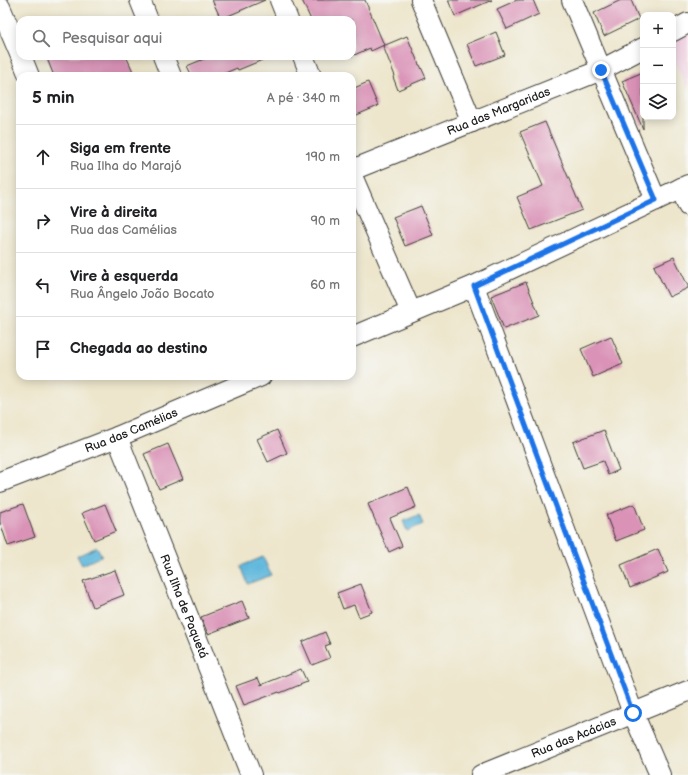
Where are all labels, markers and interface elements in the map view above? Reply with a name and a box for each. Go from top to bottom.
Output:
map controls [640,12,676,120]
button: + [640,12,676,48]
search box [16,16,356,60]
icon: search [30,27,52,49]
text: Pesquisar aqui [62,29,162,48]
button: − [640,48,676,84]
route end [592,61,610,79]
street label: Rua das Margaridas [445,84,553,139]
button: layers [640,84,676,120]
text: 5 min [32,88,75,108]
text: A pé · 340 m [267,90,340,106]
text: Siga em frente [70,139,171,158]
icon: ahead [32,146,54,168]
text: 190 m [306,149,340,165]
text: Rua Ilha do Marajó [70,158,182,174]
text: Vire à direita [70,203,157,222]
icon: right [32,210,54,232]
text: 90 m [311,213,340,229]
text: Rua das Camélias [70,222,177,238]
text: Vire à esquerda [70,267,178,286]
icon: left [32,274,54,296]
text: 60 m [310,277,340,293]
text: Rua Ângelo João Bocato [70,286,215,302]
icon: arrive [32,338,54,360]
text: Chegada ao destino [70,339,208,358]
street label: Rua das Camélias [83,405,180,457]
street label: Rua Ilha de Paquetá [156,552,211,661]
route start [624,704,642,722]
street label: Rua das Acácias [529,714,619,762]

